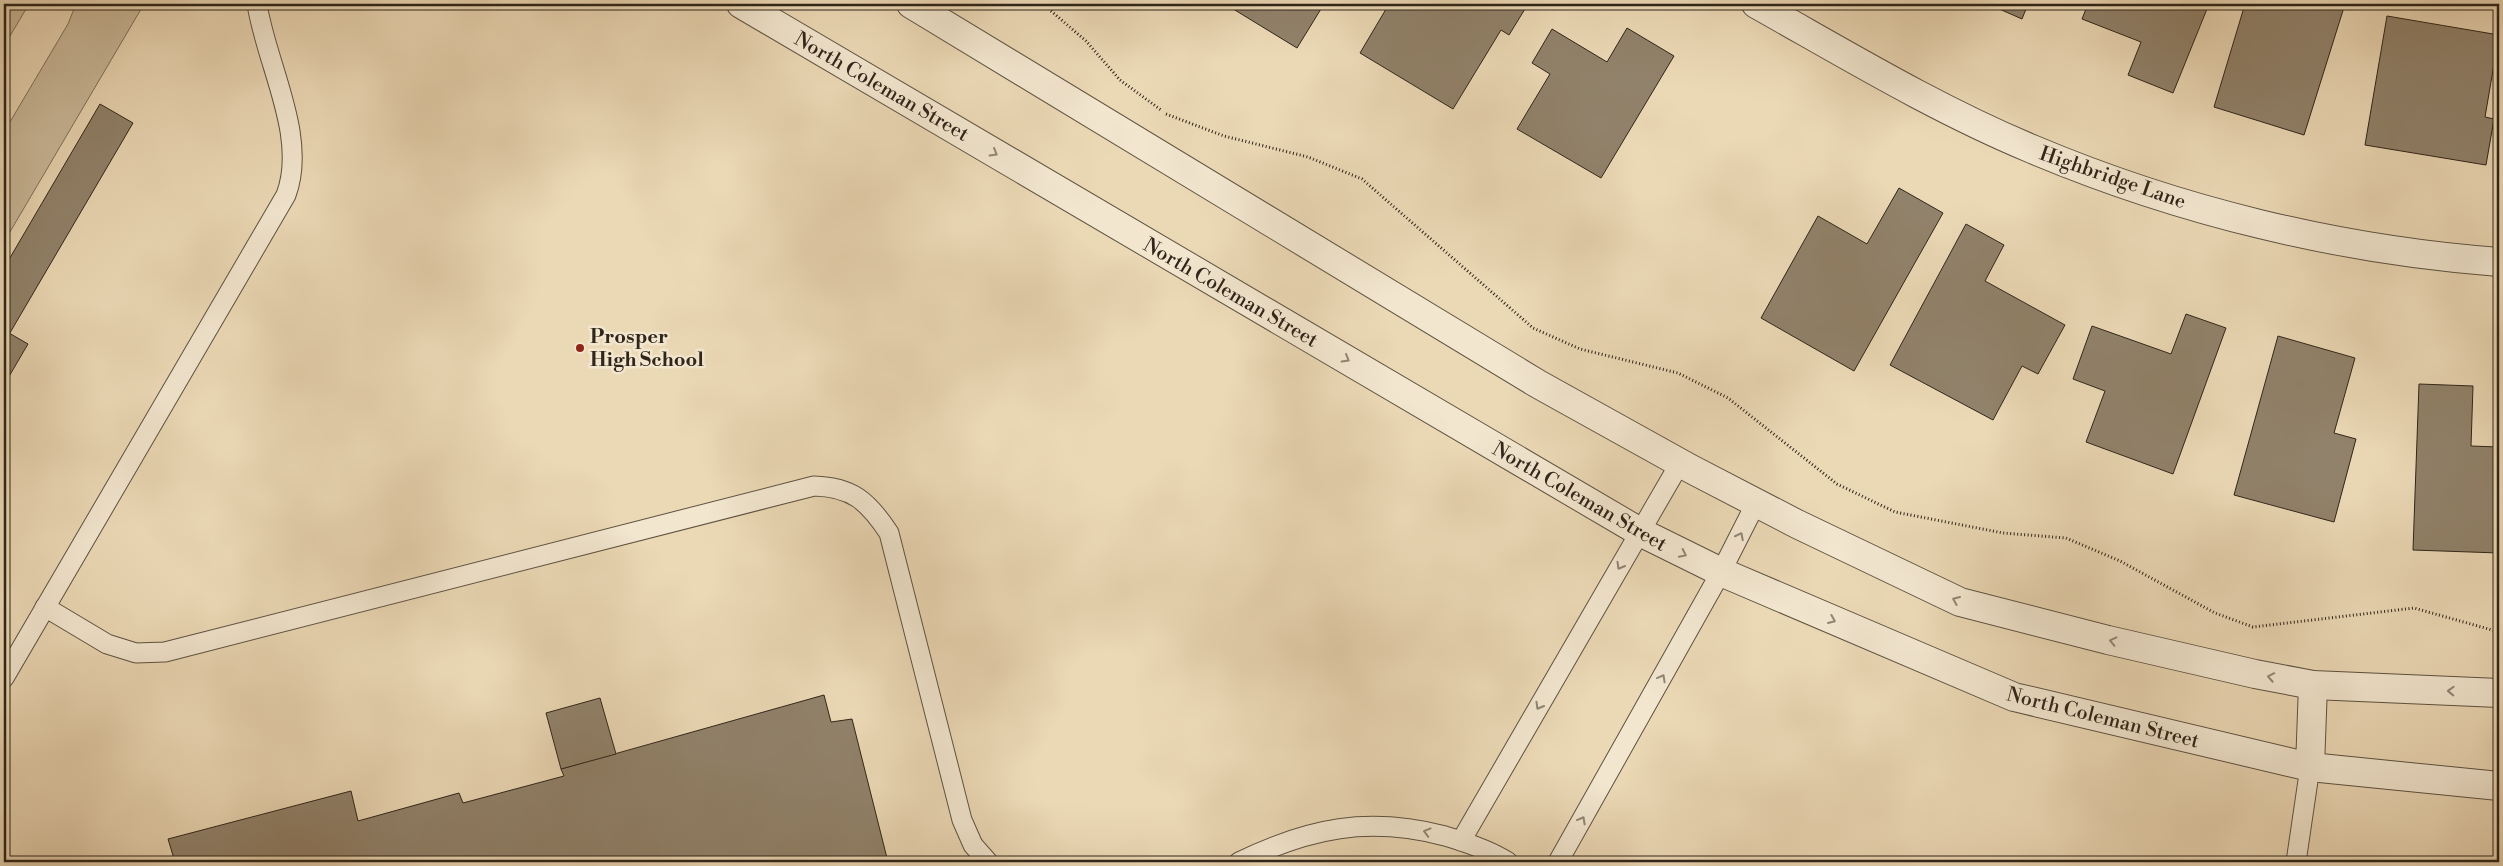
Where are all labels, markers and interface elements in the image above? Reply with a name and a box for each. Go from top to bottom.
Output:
street label: North Coleman Street [790,27,973,147]
street label: Highbridge Lane [2036,142,2189,215]
one-way arrow [989,146,998,156]
street label: North Coleman Street [1139,233,1322,353]
place label: Prosper High School [590,325,704,373]
marker: Prosper High School [574,342,586,354]
one-way arrow [1340,353,1349,363]
street label: North Coleman Street [1488,437,1671,557]
one-way arrow [1734,532,1744,541]
one-way arrow [1678,547,1687,557]
one-way arrow [1617,560,1627,569]
one-way arrow [1952,595,1961,606]
one-way arrow [1827,613,1836,624]
one-way arrow [2109,636,2118,647]
one-way arrow [2267,673,2276,683]
one-way arrow [1655,674,1665,683]
street label: North Coleman Street [2004,682,2201,754]
one-way arrow [2446,686,2454,696]
one-way arrow [1535,701,1545,710]
one-way arrow [1576,816,1586,825]
one-way arrow [1423,827,1431,837]

